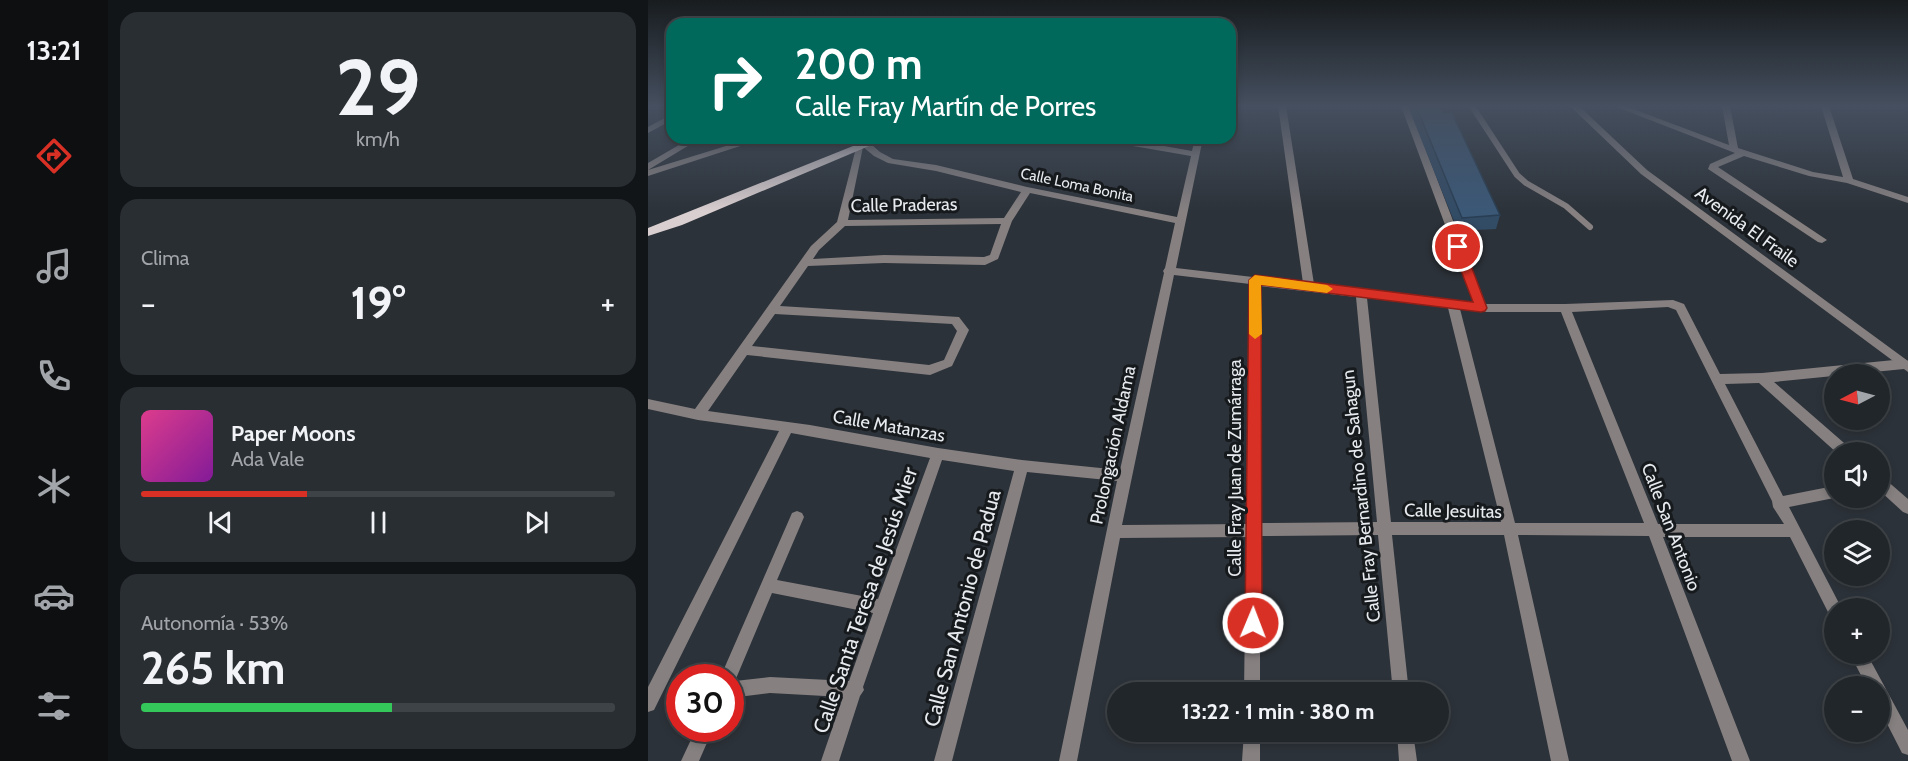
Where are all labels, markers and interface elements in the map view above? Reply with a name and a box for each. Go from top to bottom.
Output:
text: 13:21 [27,34,81,67]
text: 200 m [795,38,922,90]
text: 29 [335,40,421,135]
icon: right [696,42,774,120]
text: Calle Fray Martín de Porres [795,90,1096,123]
text: km/h [356,127,400,151]
icon: directions [33,135,75,177]
street label: Calle Loma Bonita [1019,164,1136,206]
street label: Avenida El Fraile [1691,182,1803,272]
street label: Calle Praderas [851,193,957,217]
pin [1432,221,1483,272]
icon: arrive [1441,230,1474,263]
icon: music [33,245,75,287]
text: Clima [141,246,189,270]
text: 19° [351,276,405,330]
text: − [141,283,156,323]
text: + [600,283,615,323]
icon: phone [33,355,75,397]
street label: Calle Fray Juan de Zumárraga [1224,359,1246,577]
street label: Prolongación Aldama [1085,363,1141,526]
north arrow [1824,364,1890,430]
map controls [1824,364,1890,742]
street label: Calle Fray Bernardino de Sahagun [1337,369,1385,623]
street label: Calle Matanzas [831,405,947,447]
text: Paper Moons [231,420,355,447]
button: sound [1824,442,1890,508]
text: Ada Vale [231,447,304,471]
street label: Calle San Antonio [1636,460,1706,594]
street label: Calle Santa Teresa de Jesús Mier [808,463,922,736]
icon: climate [33,465,75,507]
street label: Calle San Antonio de Padua [918,487,1006,729]
street label: Calle Jesuitas [1404,499,1502,523]
icon: previous [204,506,237,539]
icon: pause [362,506,395,539]
icon: next [520,506,553,539]
button: layers [1824,520,1890,586]
icon: car [33,575,75,617]
position arrow [1221,591,1285,655]
button: + [1824,598,1890,664]
text: Autonomía · 53% [141,611,288,635]
text: 265 km [141,641,285,695]
speed limit sign: 30 [666,664,744,742]
button: − [1824,676,1890,742]
icon: filters [33,685,75,727]
text: 13:22 · 1 min · 380 m [1182,698,1374,725]

